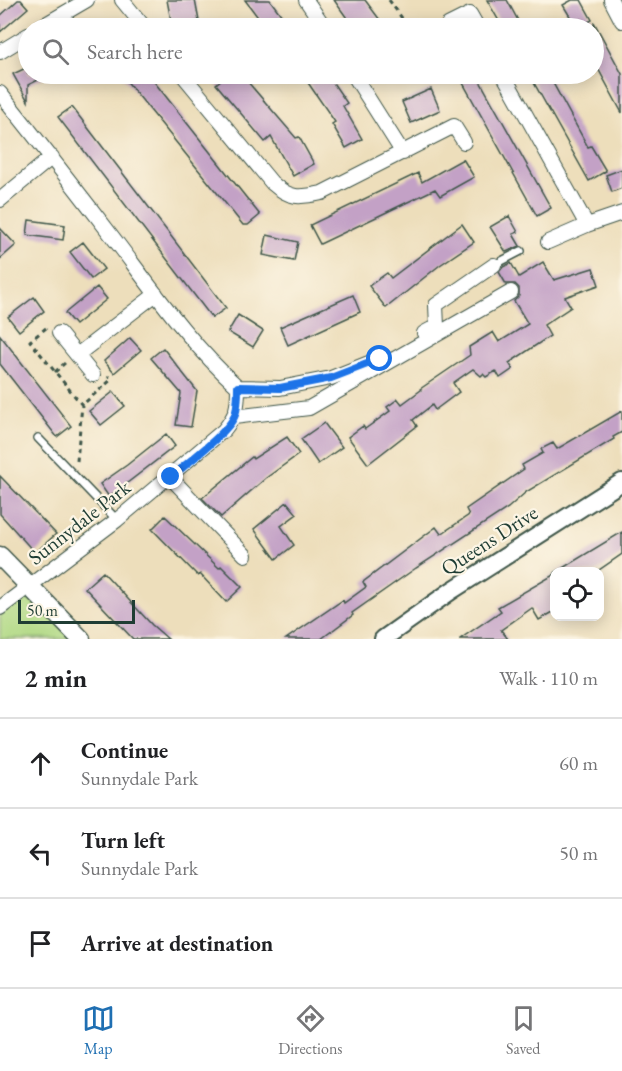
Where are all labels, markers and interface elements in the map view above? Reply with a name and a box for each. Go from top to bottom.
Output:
search box [18,18,604,84]
icon: search [39,35,72,68]
text: Search here [87,37,182,66]
route start [366,345,392,371]
route end [157,463,183,489]
street label: Sunnydale Park [22,473,137,571]
street label: Queens Drive [435,499,543,582]
map controls [550,567,604,621]
button: locate [550,567,604,621]
scale bar [18,597,135,624]
text: 50 m [27,600,58,621]
text: 2 min [24,661,87,695]
text: Walk · 110 m [499,665,598,691]
text: Continue [81,736,168,765]
icon: ahead [24,747,57,780]
text: 60 m [559,750,598,776]
text: Sunnydale Park [81,765,198,791]
text: Turn left [81,826,165,855]
icon: left [24,837,57,870]
text: 50 m [559,840,598,866]
text: Sunnydale Park [81,855,198,881]
icon: arrive [24,927,57,960]
text: Arrive at destination [81,929,273,958]
tab: Map [82,1002,115,1059]
tab: Directions [278,1002,343,1059]
tab: Saved [506,1002,540,1059]

